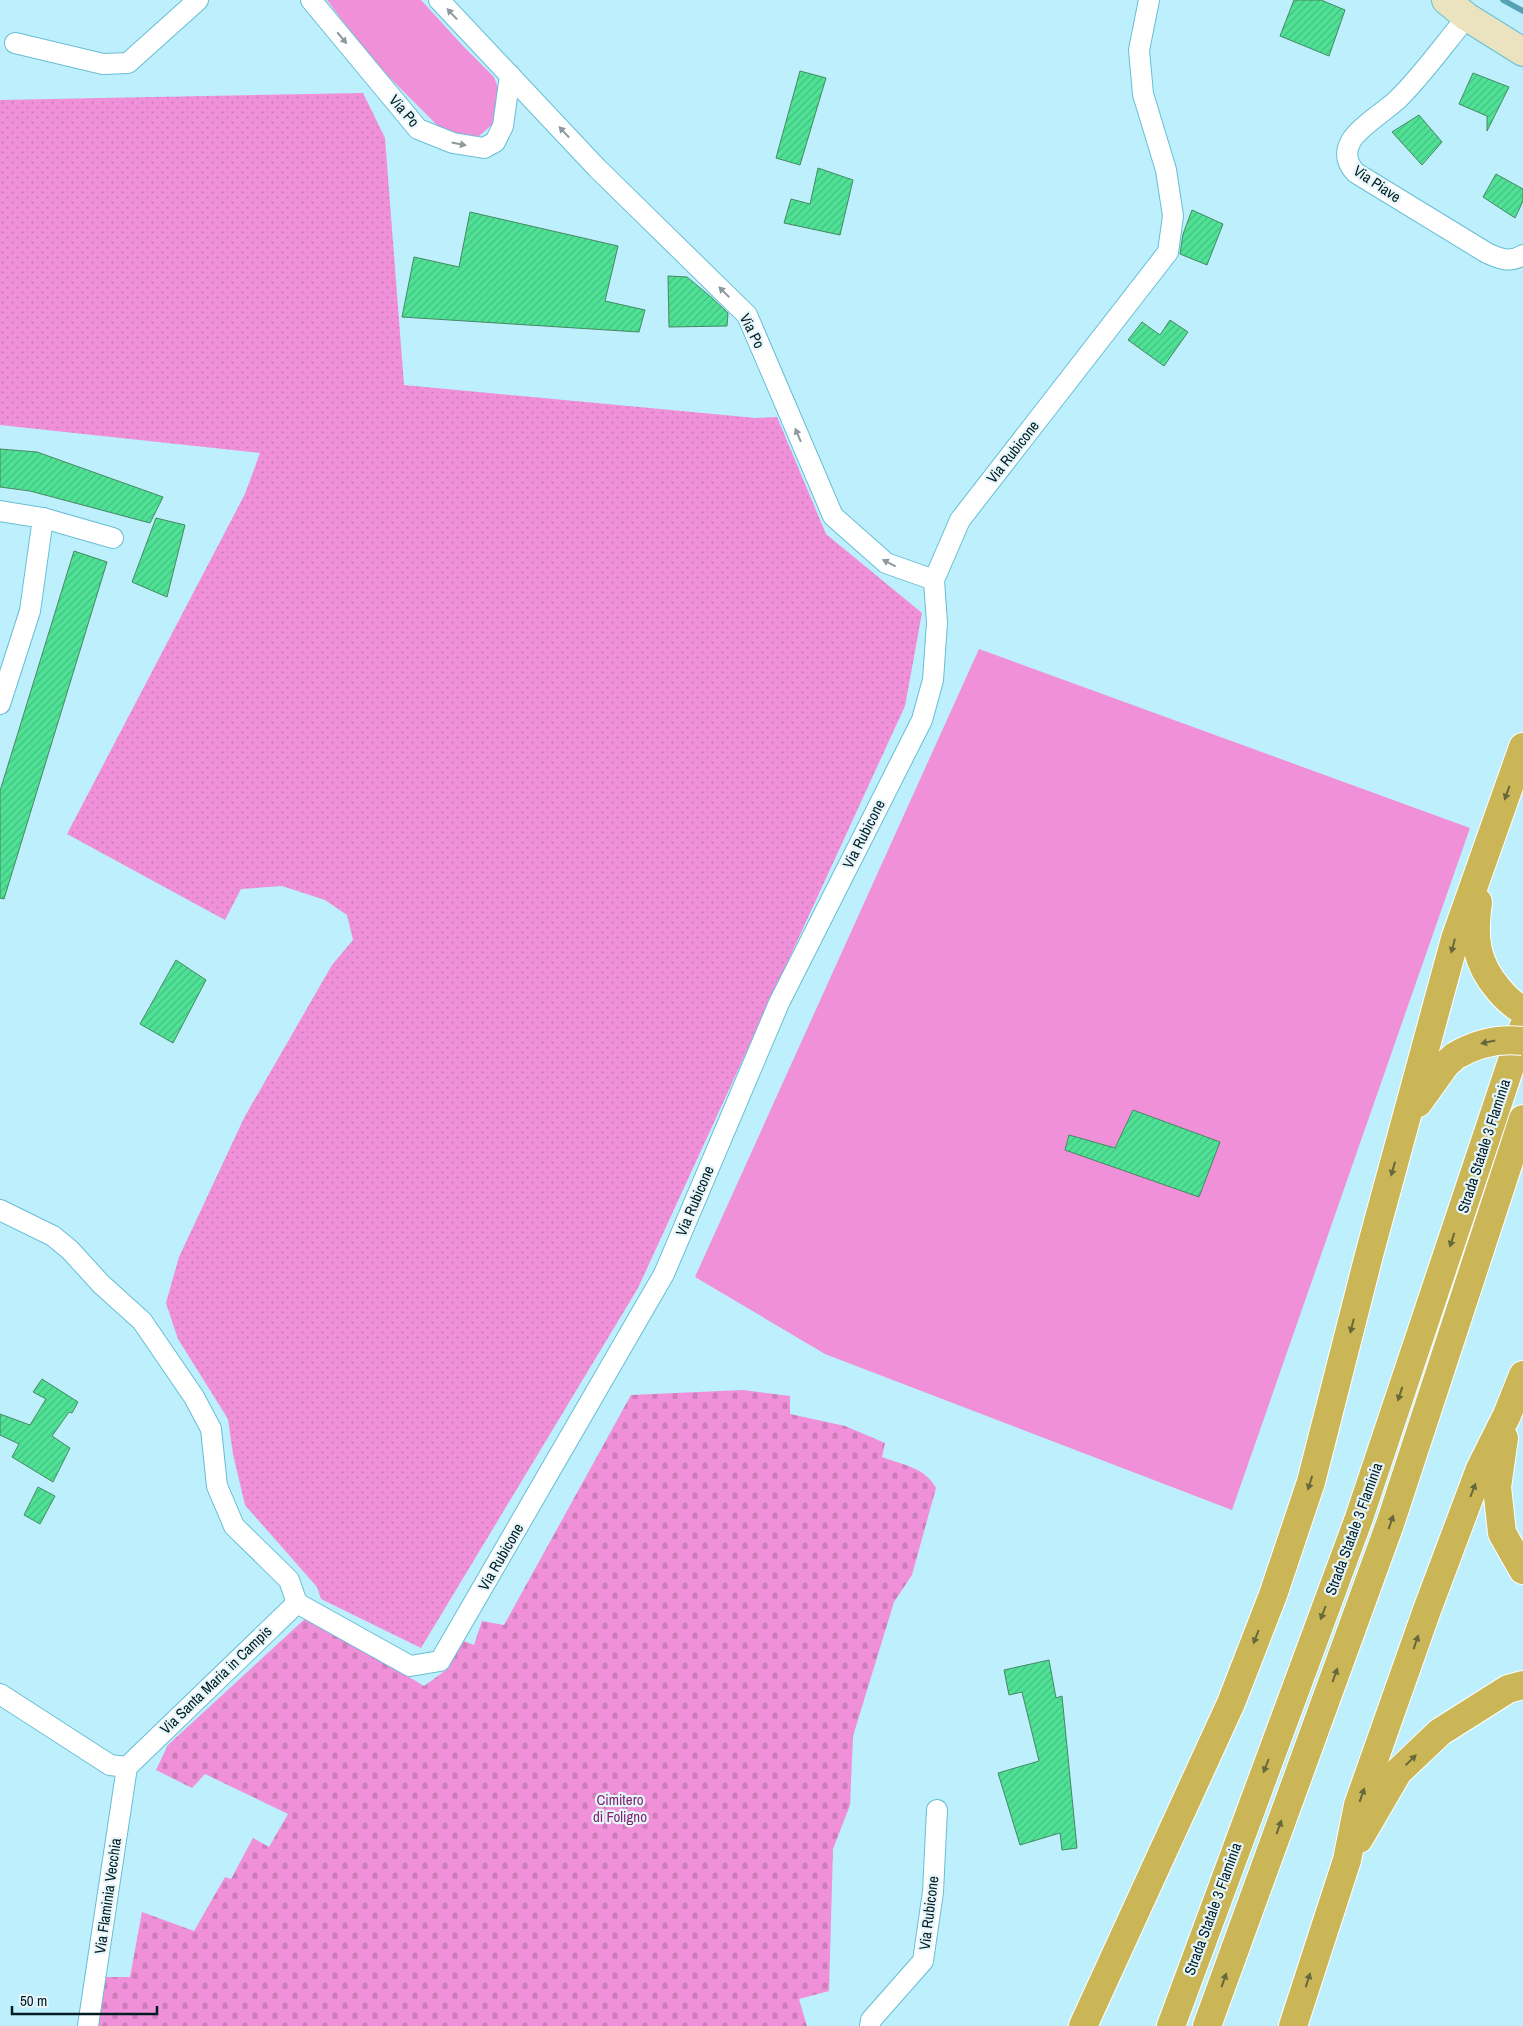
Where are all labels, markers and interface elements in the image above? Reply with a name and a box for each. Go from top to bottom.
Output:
one-way arrow [446,9,458,21]
one-way arrow [337,31,348,44]
street label: Via Po [384,90,424,132]
one-way arrow [558,127,570,139]
one-way arrow [452,140,467,148]
street label: Via Piave [1349,160,1405,207]
one-way arrow [718,286,730,298]
street label: Via Po [735,310,770,352]
street label: Via Rubicone [981,416,1044,487]
one-way arrow [794,427,801,442]
one-way arrow [882,559,896,567]
one-way arrow [1503,786,1511,801]
street label: Via Rubicone [837,796,890,872]
one-way arrow [1449,939,1457,954]
one-way arrow [1480,1038,1495,1046]
street label: Strada Statale 3 Flaminia [1452,1076,1515,1215]
street label: Via Rubicone [670,1162,719,1239]
one-way arrow [1388,1162,1396,1177]
one-way arrow [1448,1233,1456,1248]
one-way arrow [1348,1319,1356,1334]
one-way arrow [1396,1387,1404,1402]
street label: Strada Statale 3 Flaminia [1320,1460,1387,1598]
one-way arrow [1306,1476,1314,1491]
one-way arrow [1469,1482,1477,1497]
one-way arrow [1387,1514,1395,1529]
street label: Via Rubicone [473,1519,528,1594]
one-way arrow [1319,1606,1326,1621]
street label: Via Santa Maria in Campis [155,1621,276,1739]
one-way arrow [1252,1630,1260,1644]
one-way arrow [1412,1634,1420,1649]
one-way arrow [1331,1667,1339,1682]
one-way arrow [1404,1754,1416,1766]
one-way arrow [1262,1758,1269,1773]
one-way arrow [1358,1787,1366,1802]
park label: Cimitero di Foligno [593,1789,647,1827]
one-way arrow [1276,1820,1283,1835]
street label: Via Flaminia Vecchia [89,1837,126,1955]
street label: Strada Statale 3 Flaminia [1179,1840,1246,1978]
street label: Via Rubicone [914,1875,943,1951]
one-way arrow [1220,1972,1228,1987]
one-way arrow [1305,1972,1312,1987]
scale bar [12,1984,158,2016]
text: 50 m [20,1990,47,2011]

